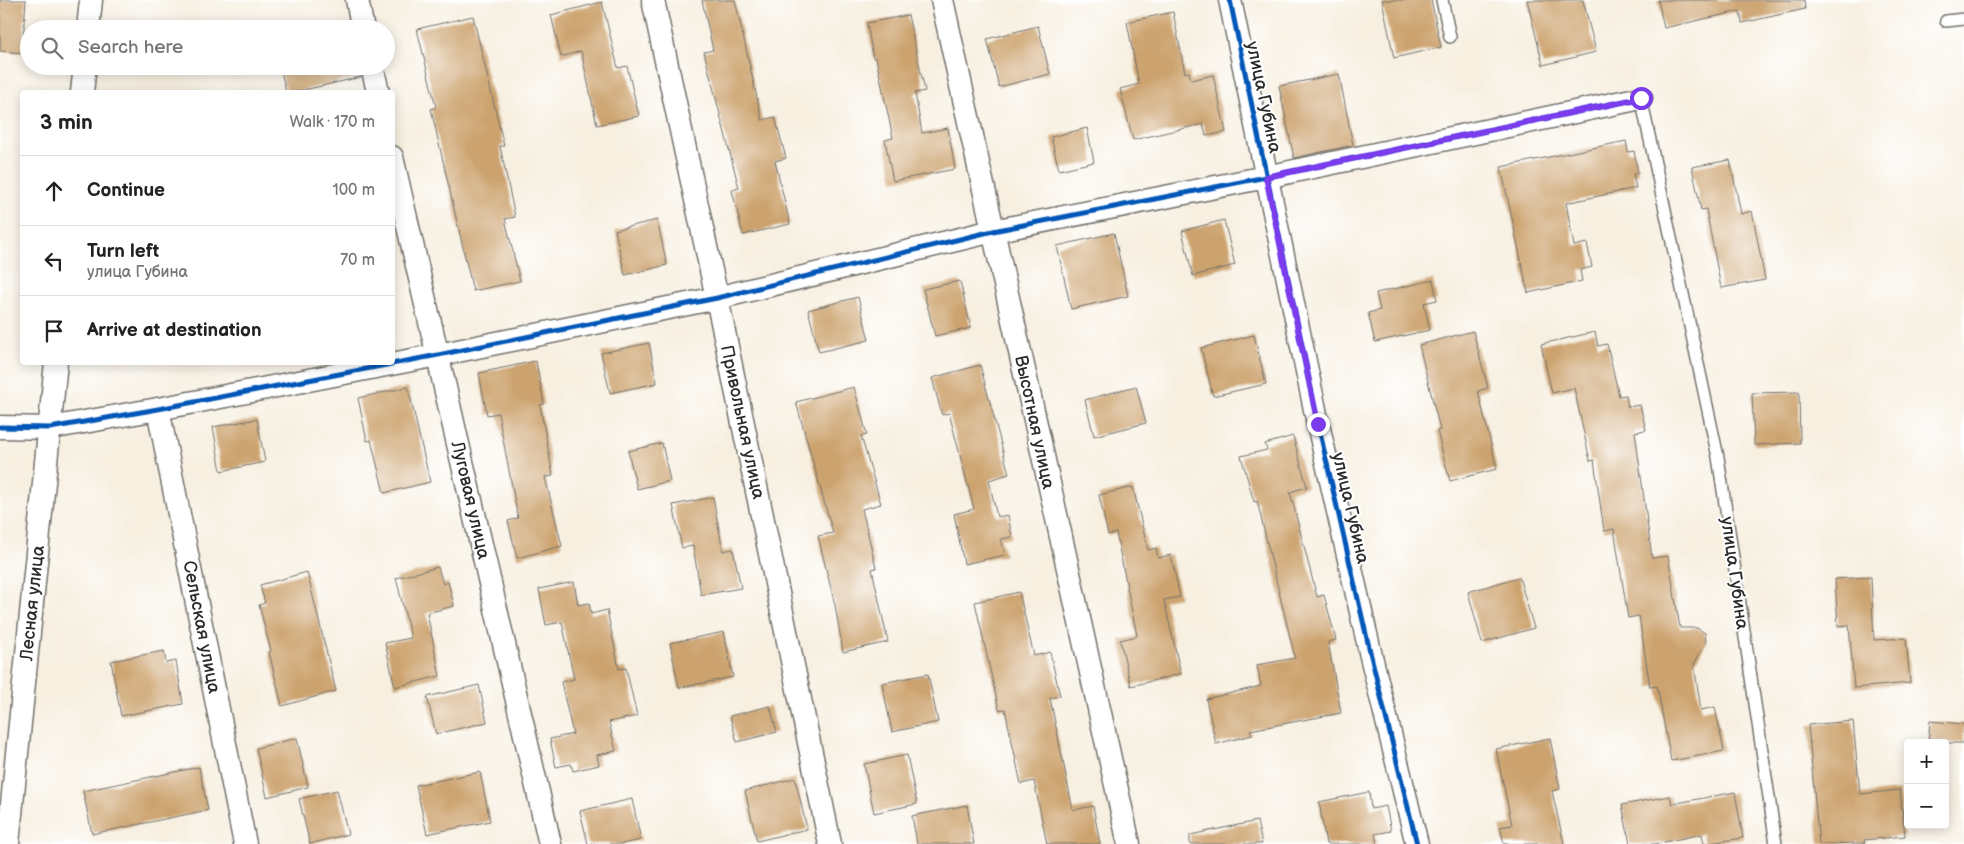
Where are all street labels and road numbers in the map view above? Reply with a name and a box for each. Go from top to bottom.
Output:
street label: улица Губина [1241,39,1286,155]
street label: Привольная улица [716,343,769,501]
street label: Высотная улица [1010,353,1059,491]
street label: Луговая улица [447,438,494,562]
street label: улица Губина [1328,450,1374,566]
street label: улица Губина [1716,515,1753,631]
street label: Лесная улица [16,544,49,663]
street label: Сельская улица [178,559,225,696]

